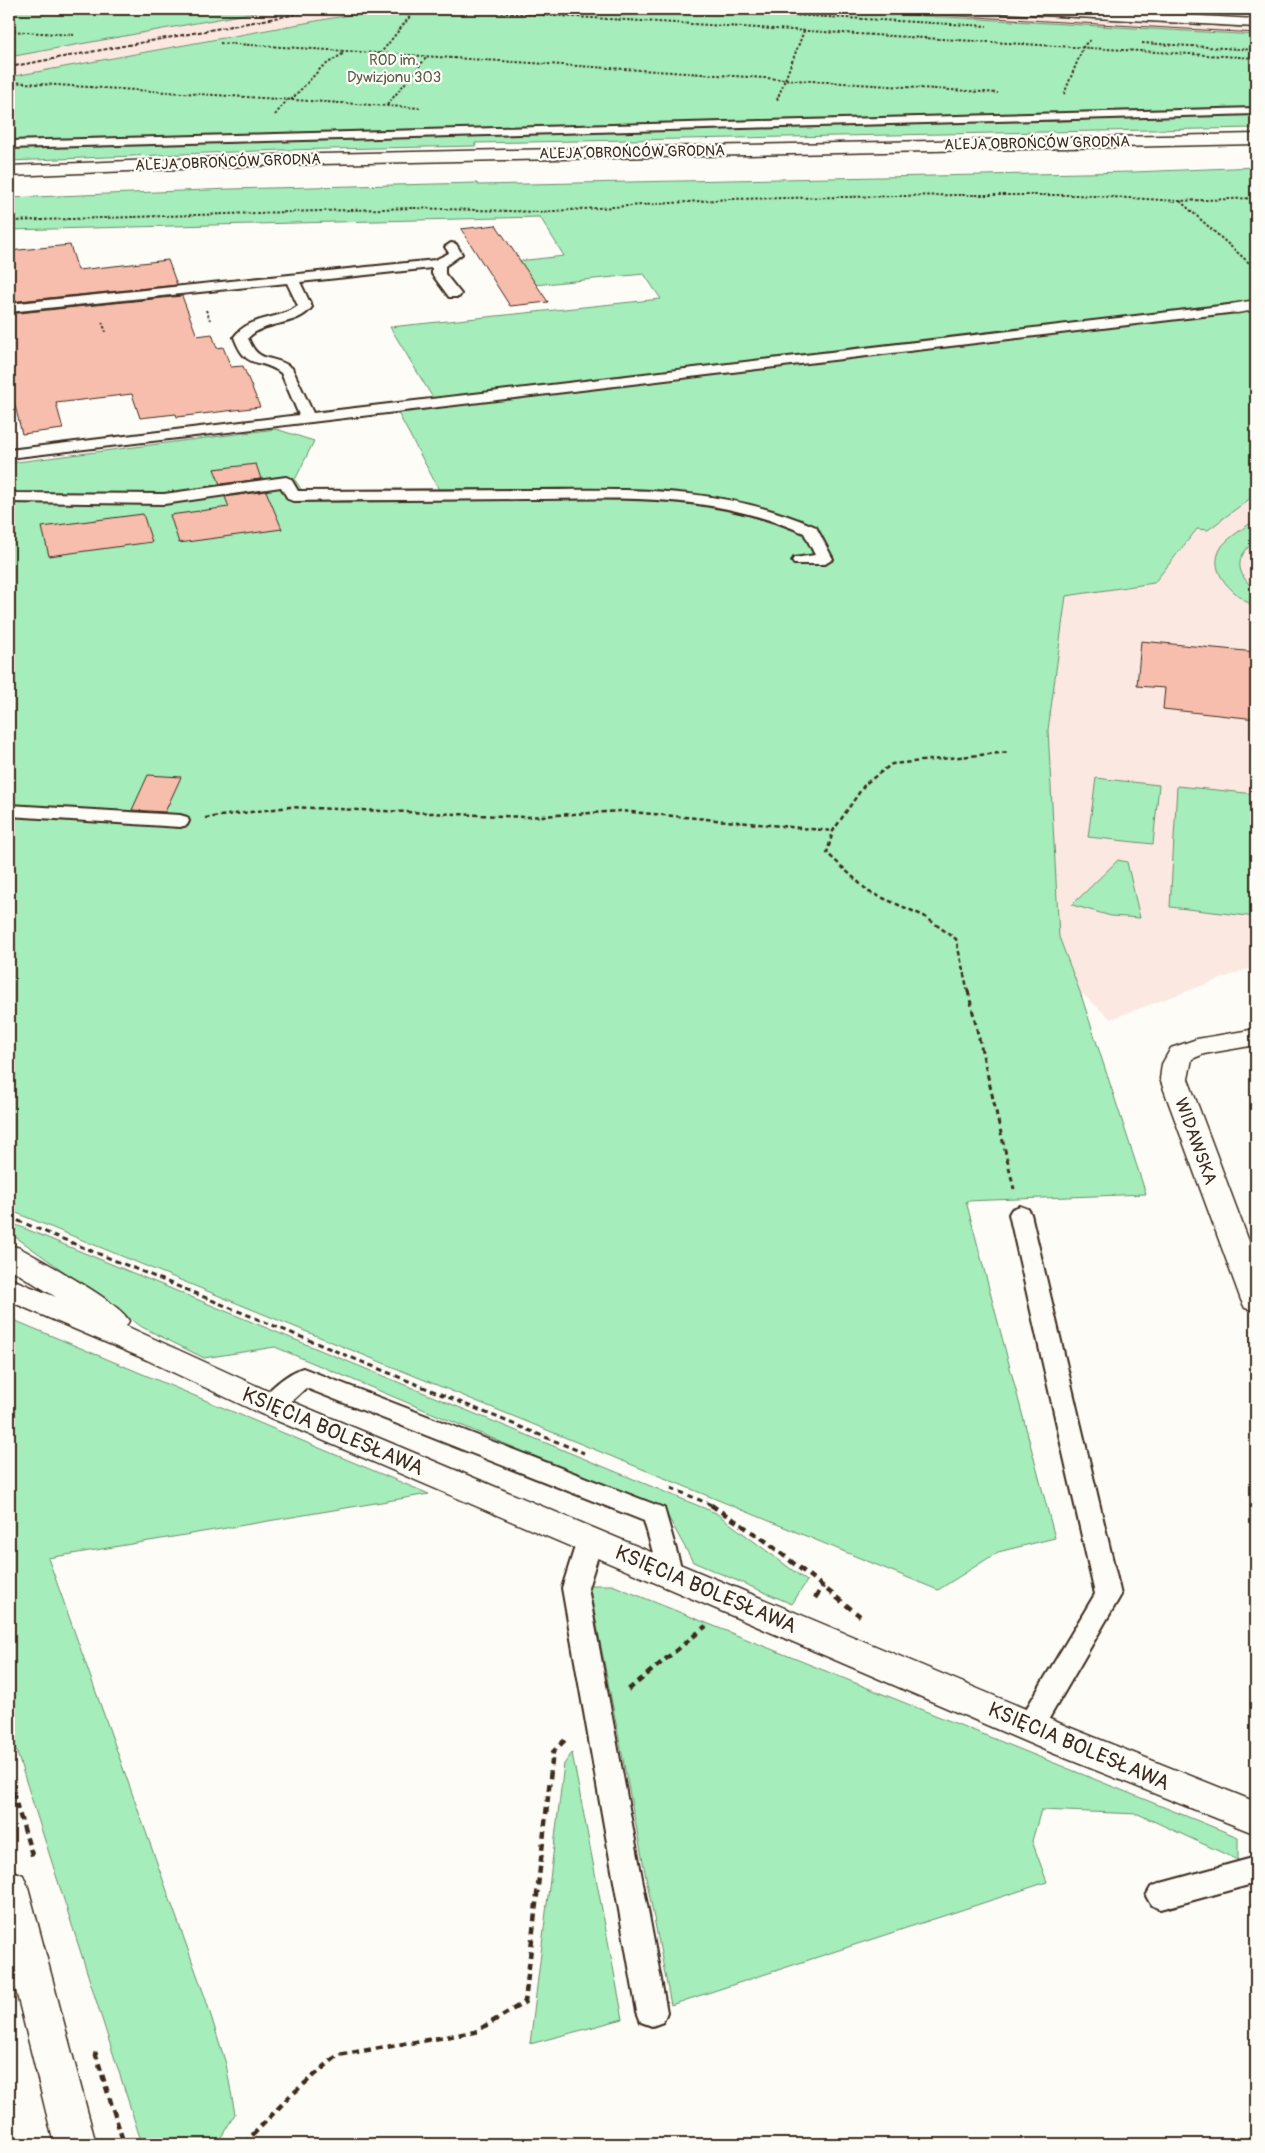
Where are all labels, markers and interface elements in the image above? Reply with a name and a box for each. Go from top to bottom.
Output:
park label: ROD im. Dywizjonu 303 [347,51,441,87]
street label: ALEJA OBROŃCÓW GRODNA [944,132,1130,155]
street label: ALEJA OBROŃCÓW GRODNA [539,141,725,164]
street label: ALEJA OBROŃCÓW GRODNA [135,150,321,175]
street label: WIDAWSKA [1169,1095,1222,1188]
street label: KSIĘCIA BOLESŁAWA [238,1381,428,1482]
street label: KSIĘCIA BOLESŁAWA [611,1539,801,1640]
street label: KSIĘCIA BOLESŁAWA [984,1696,1174,1797]

